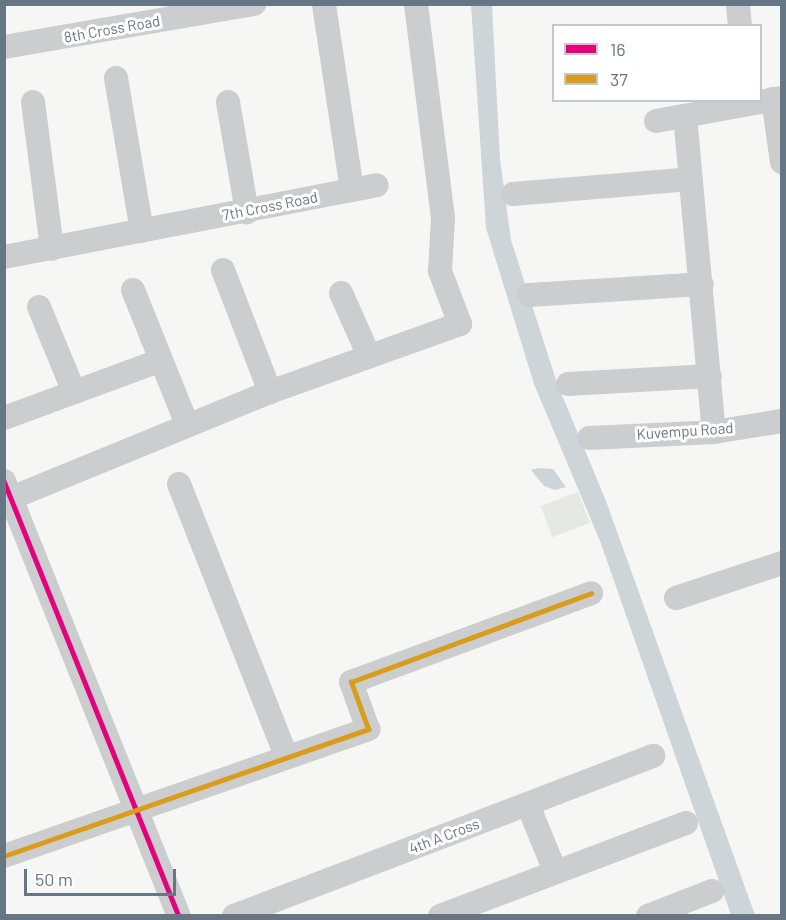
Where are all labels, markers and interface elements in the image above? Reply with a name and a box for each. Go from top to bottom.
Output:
street label: 8th Cross Road [62,12,162,46]
legend [552,24,762,102]
text: 16 [610,38,626,60]
text: 37 [610,68,628,90]
street label: 7th Cross Road [221,188,319,224]
street label: Kuvempu Road [636,419,734,443]
street label: 4th A Cross [406,814,482,858]
scale bar [27,857,178,895]
text: 50 m [35,868,73,890]

